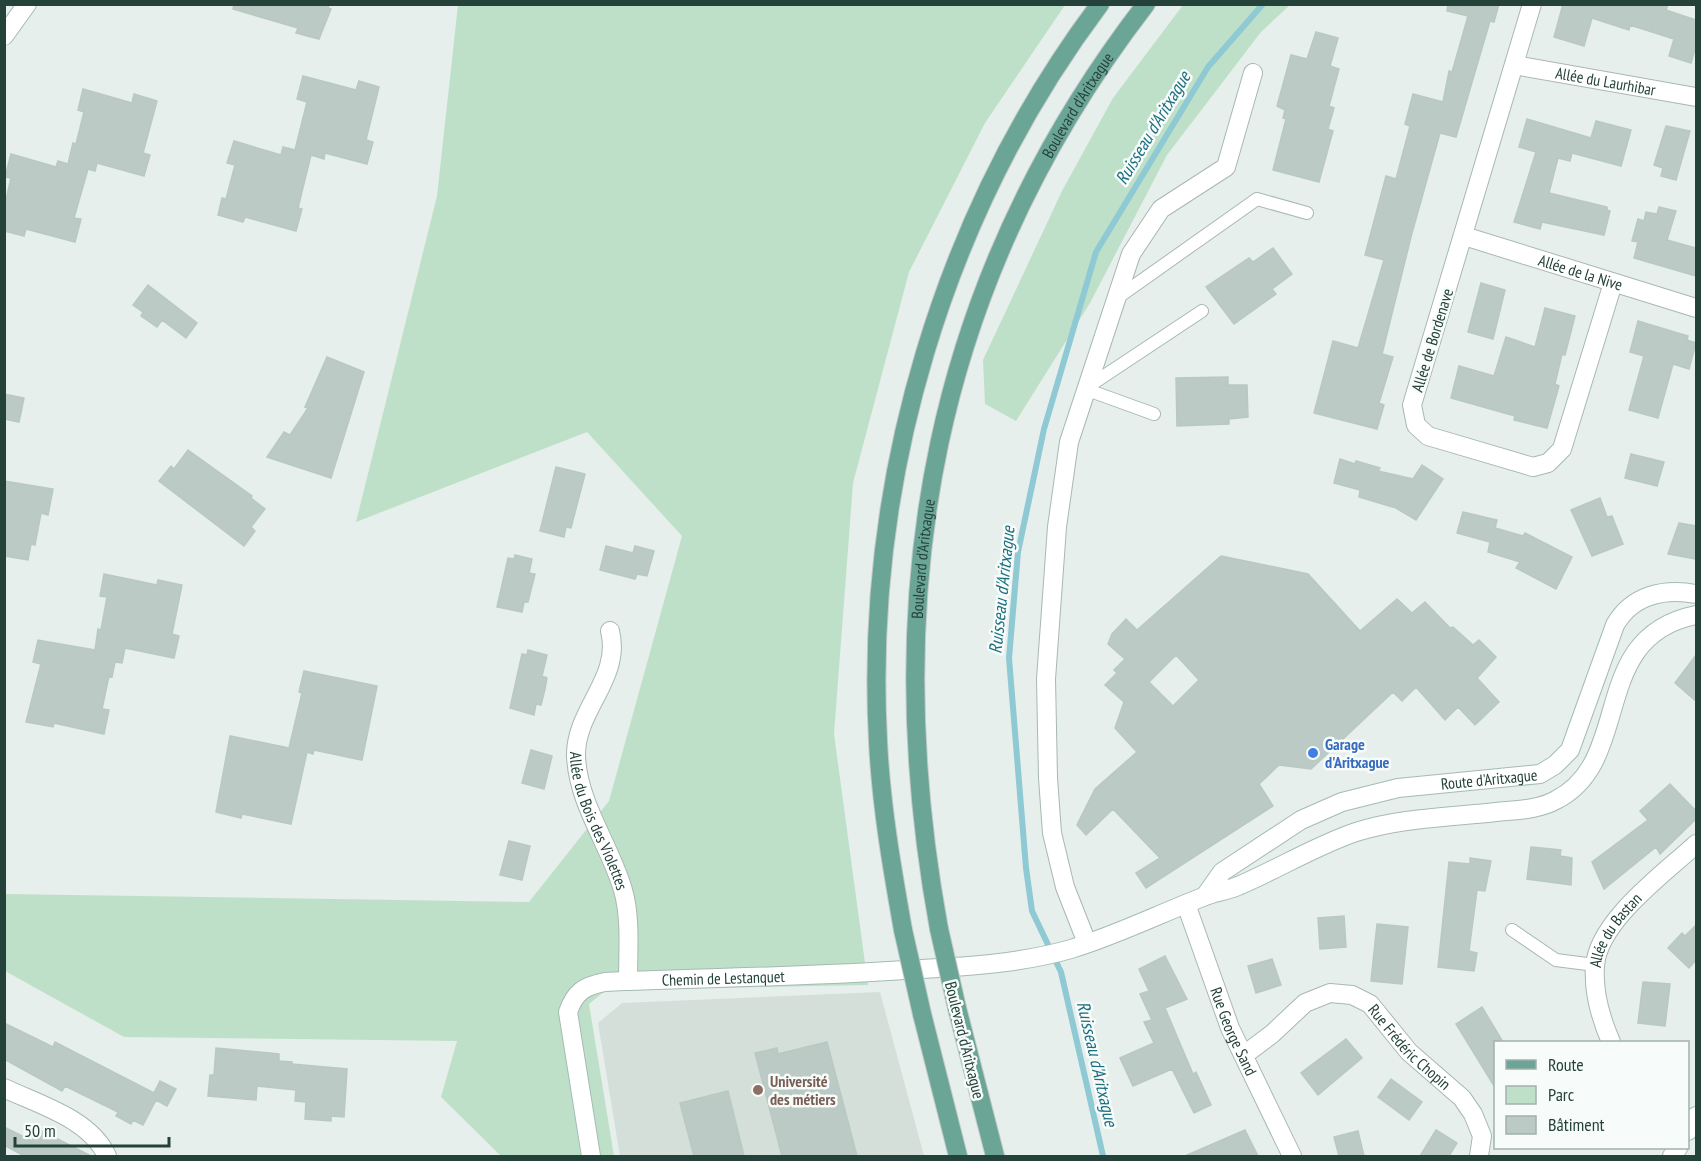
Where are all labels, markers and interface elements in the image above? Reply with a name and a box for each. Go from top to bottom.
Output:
street label: Boulevard d'Aritxague [1037,49,1117,161]
street label: Allée du Laurhibar [1554,62,1658,100]
water label: Ruisseau d'Aritxague [1110,66,1196,188]
street label: Allée de la Nive [1536,250,1625,295]
street label: Allée de Bordenave [1407,286,1457,394]
street label: Boulevard d'Aritxague [907,497,939,619]
water label: Ruisseau d'Aritxague [983,524,1020,655]
place label: Garage d'Aritxague [1325,734,1390,772]
marker: Garage d'Aritxague [1306,746,1320,760]
street label: Allée du Bois des Violettes [566,751,632,892]
street label: Route d'Aritxague [1440,764,1538,794]
street label: Allée du Bastan [1585,888,1646,969]
street label: Chemin de Lestanquet [661,966,786,990]
street label: Boulevard d'Aritxague [941,979,989,1101]
street label: Rue George Sand [1206,984,1262,1079]
water label: Ruisseau d'Aritxague [1072,999,1123,1130]
street label: Rue Frédéric Chopin [1364,1000,1455,1094]
legend [1494,1041,1689,1149]
text: Route [1548,1053,1584,1076]
place label: Université des métiers [770,1071,836,1109]
marker: Université des métiers [751,1083,765,1097]
text: Parc [1548,1083,1575,1106]
scale bar [15,1110,170,1148]
text: Bâtiment [1548,1113,1605,1136]
text: 50 m [24,1119,56,1142]

